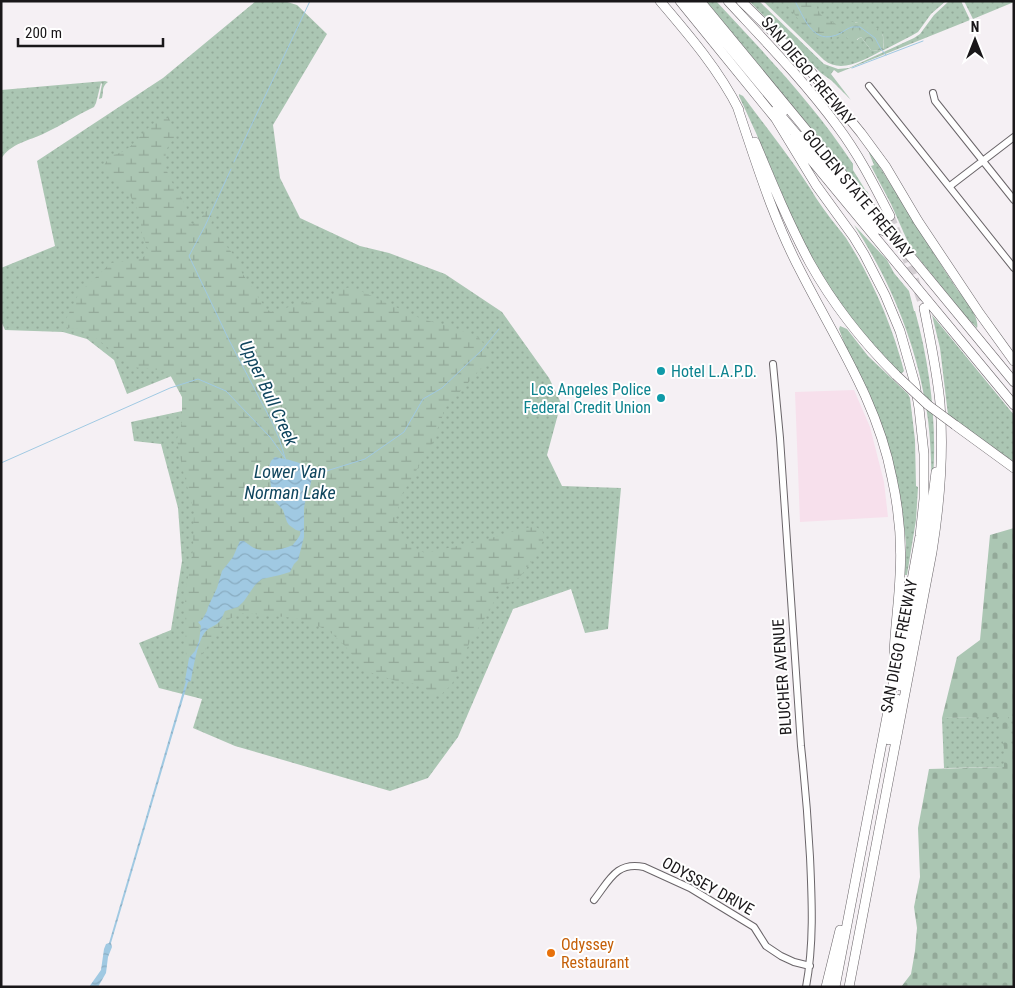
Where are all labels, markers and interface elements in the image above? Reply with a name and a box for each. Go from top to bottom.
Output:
street label: SAN DIEGO FREEWAY [757,13,859,130]
scale bar [18,15,162,47]
north arrow [950,15,1000,65]
text: N [971,19,979,35]
text: 200 m [25,24,62,42]
street label: GOLDEN STATE FREEWAY [799,126,918,263]
water label: Upper Bull Creek [235,337,303,450]
place label: Hotel L.A.P.D. [671,362,757,381]
marker: Hotel L.A.P.D. [655,365,667,377]
place label: Los Angeles Police Federal Credit Union [523,380,651,417]
marker: Los Angeles Police Federal Credit Union [655,392,667,404]
water label: Lower Van Norman Lake [244,461,336,503]
street label: SAN DIEGO FREEWAY [877,577,921,714]
street label: BLUCHER AVENUE [768,618,796,736]
street label: ODYSSEY DRIVE [659,853,757,919]
place label: Odyssey Restaurant [561,935,629,972]
marker: Odyssey Restaurant [545,947,557,959]

